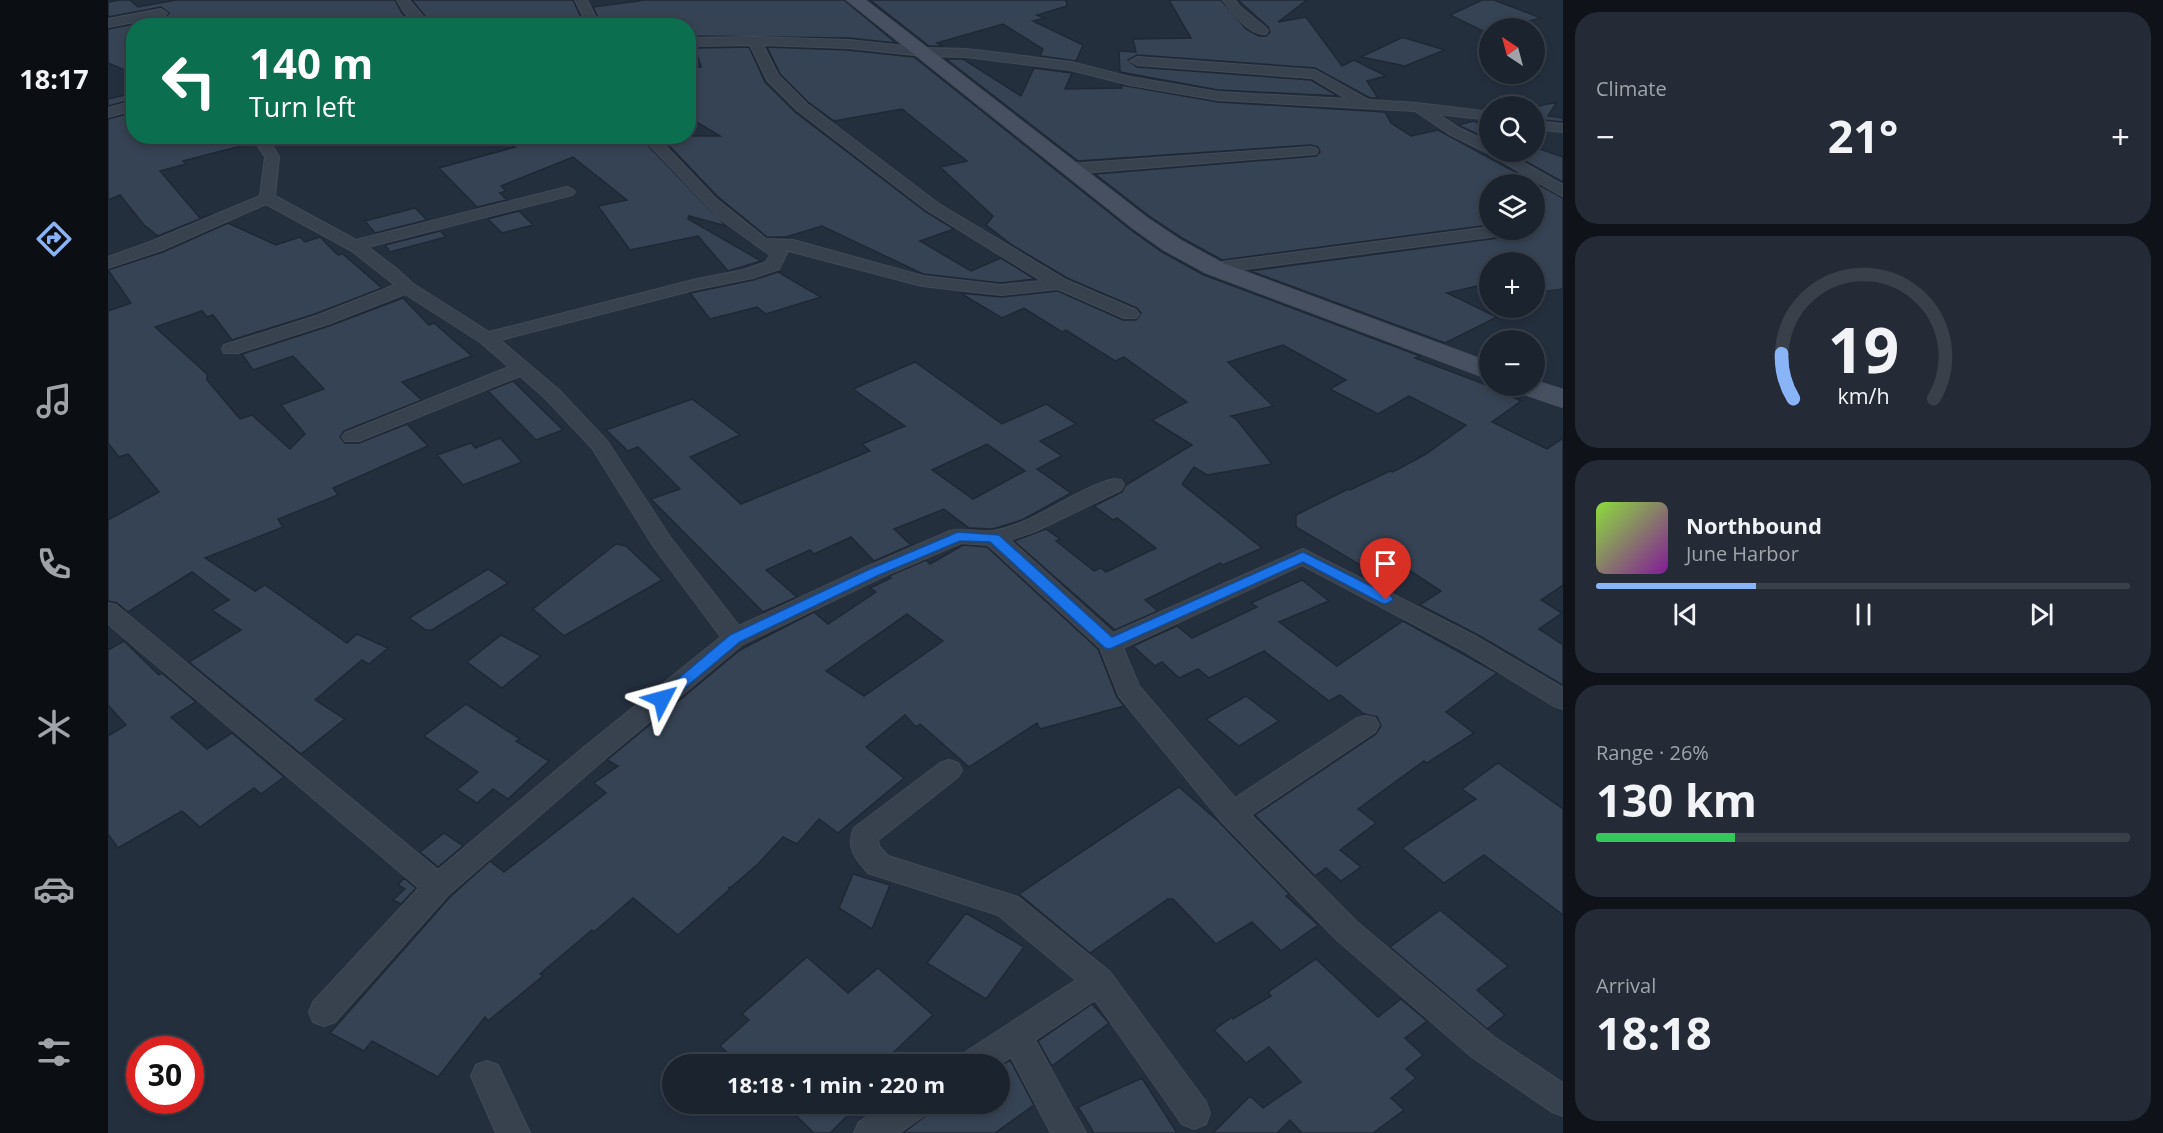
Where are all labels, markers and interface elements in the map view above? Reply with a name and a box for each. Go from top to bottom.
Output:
north arrow [1479,18,1545,84]
map controls [1479,18,1545,396]
text: 140 m [249,34,373,91]
icon: left [150,42,228,120]
text: 18:17 [19,60,89,97]
text: Climate [1596,75,1667,102]
text: Turn left [249,88,356,125]
button: search [1479,96,1545,162]
text: 21° [1828,105,1898,166]
text: − [1596,114,1615,159]
text: + [2111,114,2130,159]
button: layers [1479,174,1545,240]
icon: directions [33,218,75,260]
button: + [1479,252,1545,318]
text: 19 [1827,306,1899,391]
button: − [1479,330,1545,396]
icon: music [33,380,75,422]
text: km/h [1837,382,1889,411]
text: Northbound [1686,510,1822,540]
pin [1360,538,1411,600]
text: June Harbor [1686,540,1799,567]
icon: phone [33,543,75,585]
icon: arrive [1369,547,1402,580]
icon: previous [1669,598,1702,631]
icon: pause [1847,598,1880,631]
icon: next [2025,598,2058,631]
position arrow [630,667,694,731]
icon: climate [33,706,75,748]
text: Range · 26% [1596,739,1709,766]
text: 130 km [1596,769,1757,830]
icon: car [33,868,75,910]
text: Arrival [1596,972,1656,999]
text: 18:18 [1596,1002,1712,1063]
icon: filters [33,1031,75,1073]
speed limit sign: 30 [126,1036,204,1114]
text: 18:18 · 1 min · 220 m [727,1069,945,1099]

